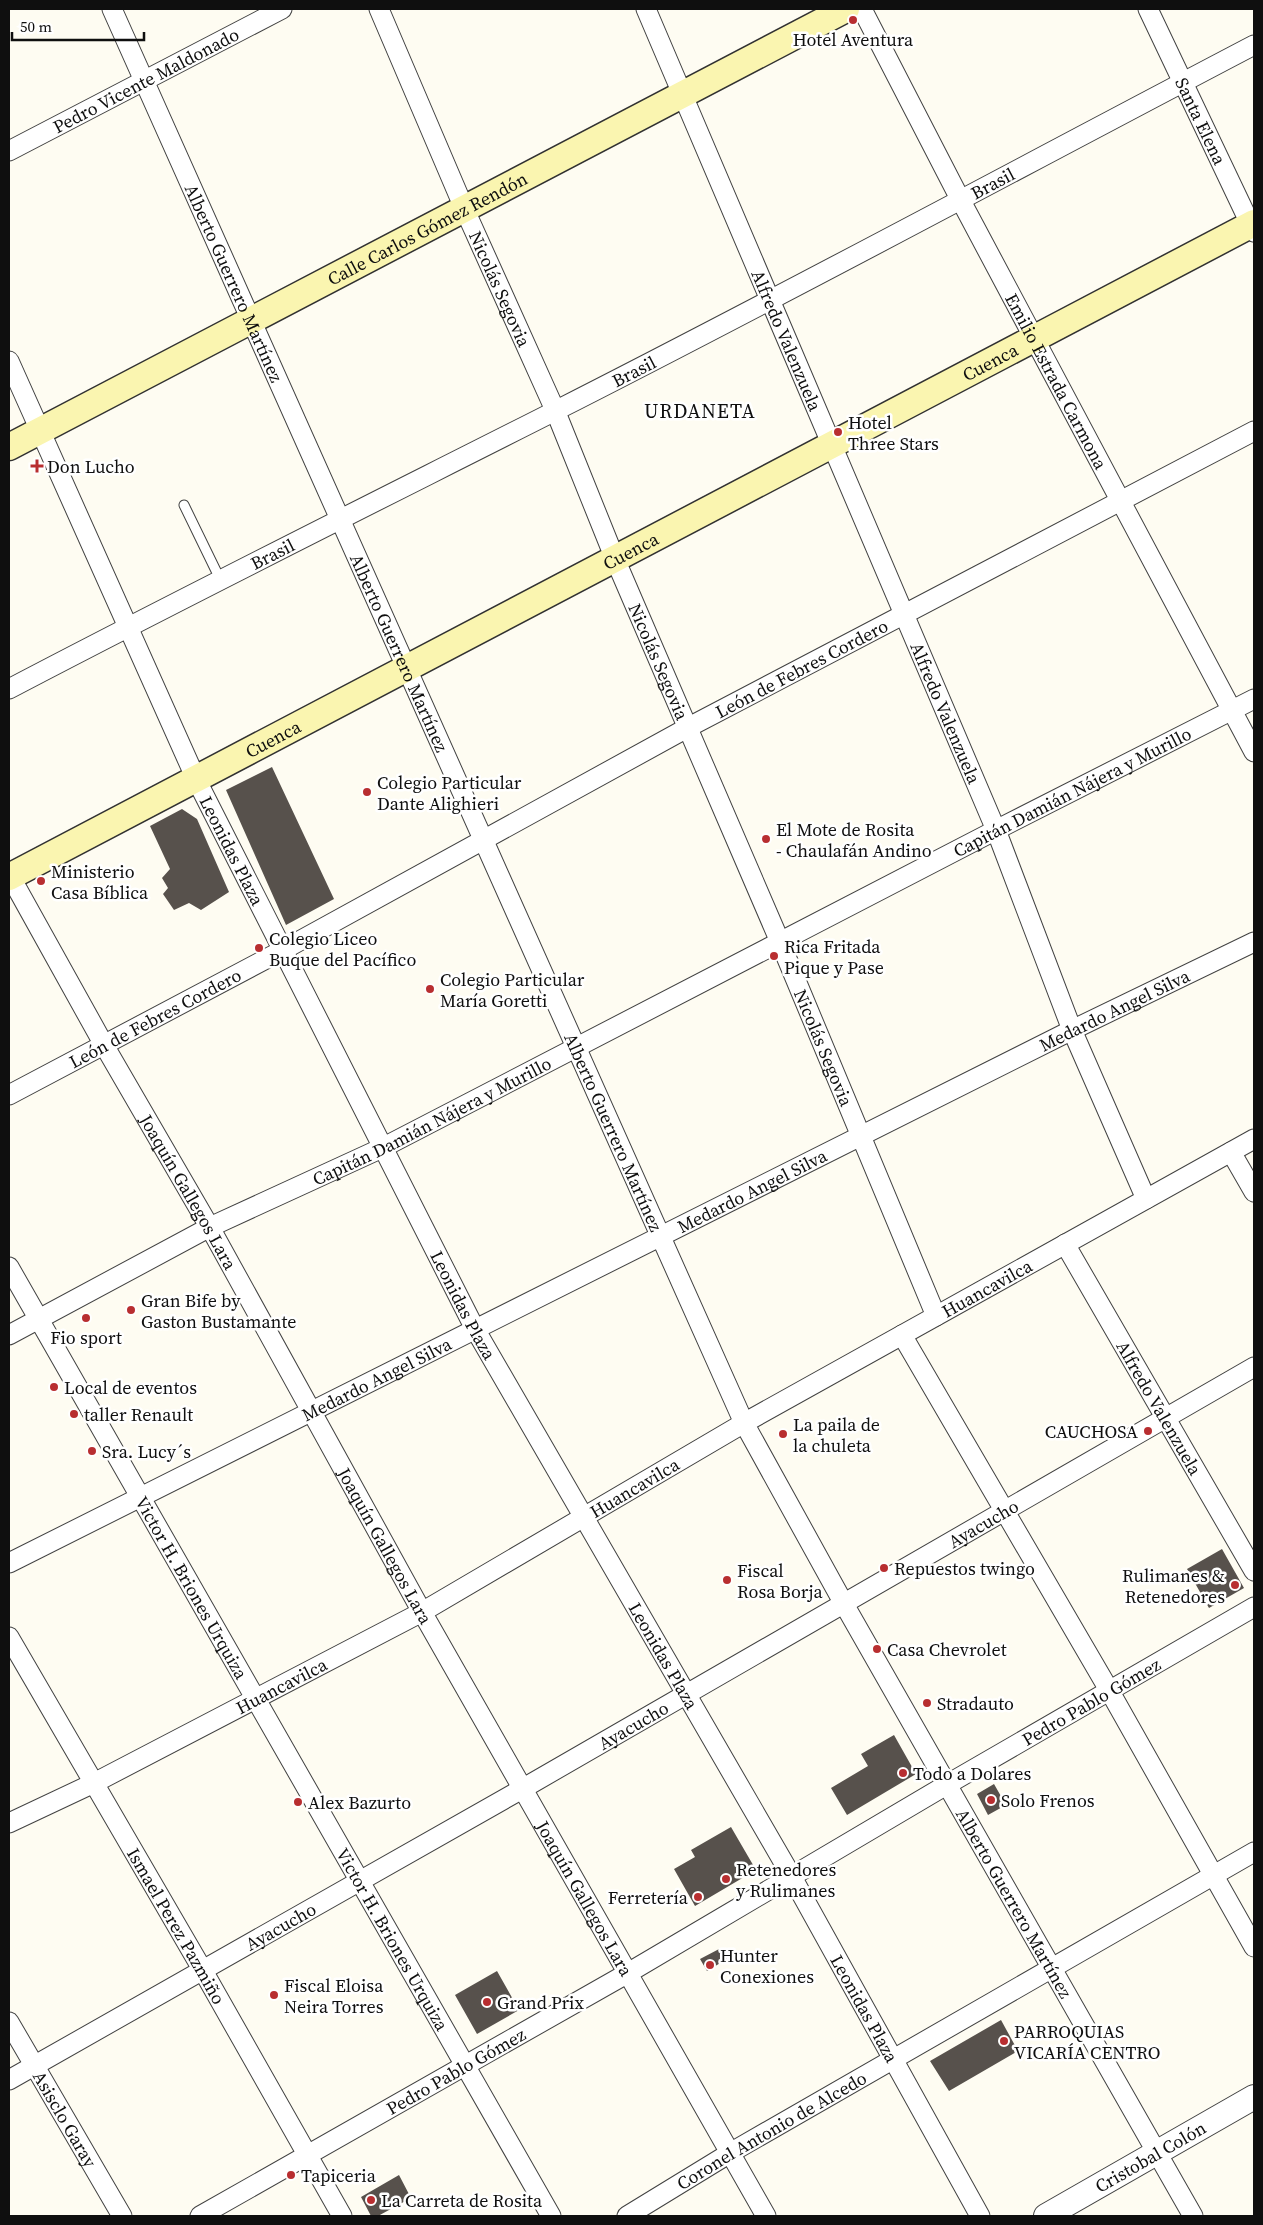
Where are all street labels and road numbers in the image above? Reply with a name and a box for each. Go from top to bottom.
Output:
street label: Pedro Vicente Maldonado [48,21,243,139]
street label: Santa Elena [1170,73,1233,169]
street label: Brasil [966,161,1019,205]
street label: Calle Carlos Gómez Rendón [323,165,532,291]
street label: Alberto Guerrero Martínez [179,180,290,386]
street label: Nicolás Segovia [463,227,538,351]
street label: Alfredo Valenzuela [746,266,829,415]
street label: Emilio Estrada Carmona [1000,289,1114,474]
street label: Cuenca [958,336,1023,387]
street label: Brasil [607,349,660,393]
street label: Cuenca [598,525,663,575]
street label: Brasil [246,532,299,575]
street label: Alberto Guerrero Martínez [344,549,455,756]
street label: Nicolás Segovia [623,599,696,724]
street label: León de Febres Cordero [711,613,892,724]
street label: Alfredo Valenzuela [905,638,988,788]
street label: Cuenca [241,713,306,763]
street label: Capitán Damián Nájera y Murillo [948,720,1195,863]
street label: Leonidas Plaza [194,791,271,910]
street label: León de Febres Cordero [64,962,245,1074]
street label: Medardo Angel Silva [1035,962,1194,1057]
street label: Nicolás Segovia [789,985,860,1111]
street label: Alberto Guerrero Martínez [559,1029,669,1235]
street label: Capitán Damián Nájera y Murillo [308,1050,555,1191]
street label: Joaquín Gallegos Lara [134,1109,244,1275]
street label: Medardo Angel Silva [673,1142,832,1239]
street label: Leonidas Plaza [425,1246,503,1365]
street label: Huancavilca [937,1252,1037,1323]
street label: Medardo Angel Silva [297,1330,456,1427]
street label: Alfredo Valenzuela [1111,1336,1209,1480]
street label: Huancavilca [585,1451,684,1523]
street label: Joaquín Gallegos Lara [332,1462,439,1629]
street label: Victor H. Briones Urquiza [130,1491,255,1684]
street label: Ayacucho [943,1493,1023,1553]
street label: Leonidas Plaza [623,1598,705,1714]
street label: Huancavilca [231,1651,332,1720]
street label: Pedro Pablo Gómez [1017,1651,1165,1751]
street label: Ayacucho [593,1695,673,1755]
street label: Alberto Guerrero Martínez [951,1804,1079,2003]
street label: Joaquín Gallegos Lara [530,1815,640,1981]
street label: Ismael Perez Pazmiño [122,1843,232,2009]
street label: Victor H. Briones Urquiza [331,1843,455,2036]
street label: Ayacucho [240,1896,320,1956]
street label: Leonidas Plaza [825,1950,905,2068]
street label: Pedro Pablo Gómez [381,2021,530,2120]
street label: Coronel Antonio de Alcedo [672,2065,871,2195]
street label: Asisclo Garay [27,2066,104,2172]
street label: Cristobal Colón [1090,2115,1210,2198]

